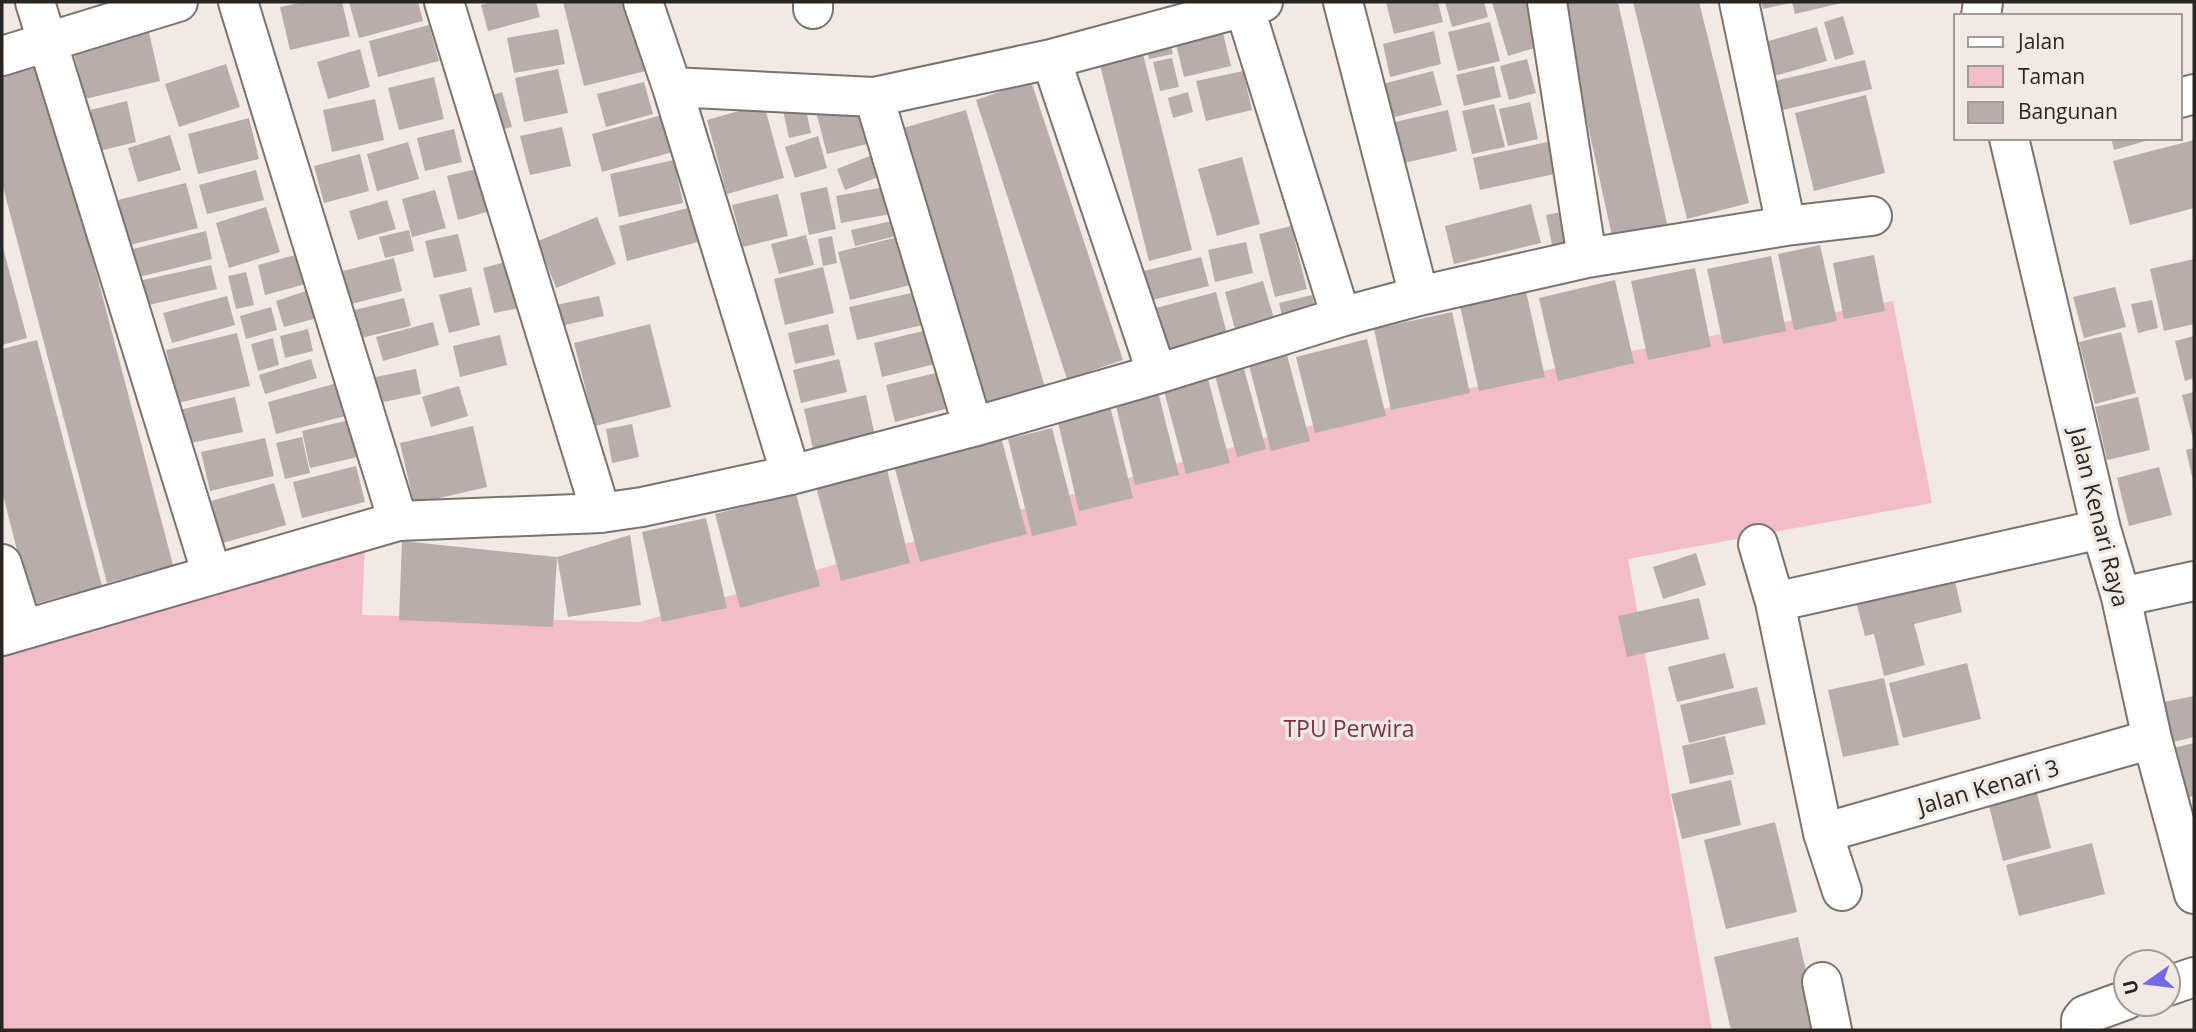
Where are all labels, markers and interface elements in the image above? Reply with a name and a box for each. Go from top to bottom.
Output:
legend [1954,14,2182,140]
text: Jalan [2016,27,2065,55]
text: Taman [2018,62,2085,90]
text: Bangunan [2018,97,2118,125]
street label: Jalan Kenari Raya [2062,422,2138,610]
park label: TPU Perwira [1283,712,1415,744]
street label: Jalan Kenari 3 [1912,751,2063,822]
north arrow [2112,948,2182,1018]
text: U [2116,977,2145,997]

